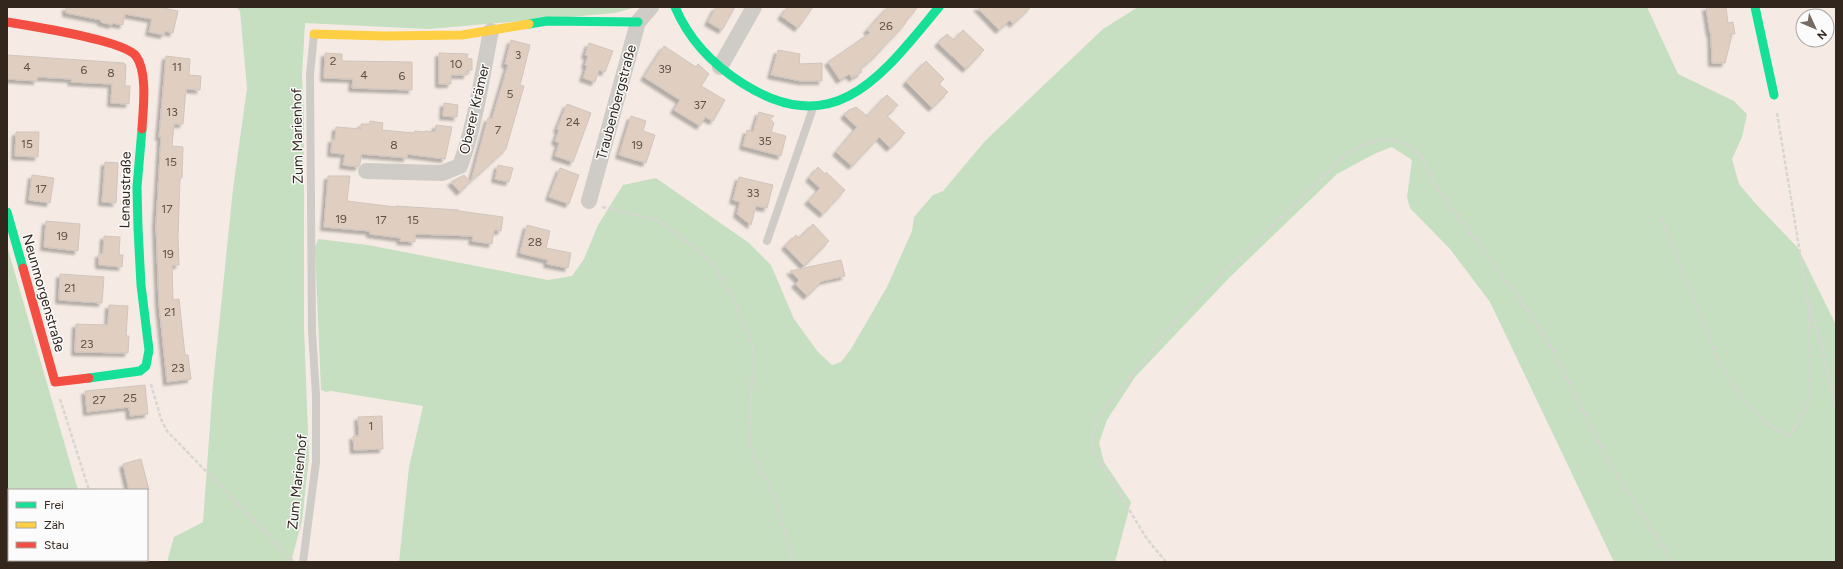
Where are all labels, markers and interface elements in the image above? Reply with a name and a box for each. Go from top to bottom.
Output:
north arrow [1795,8,1835,48]
house number: 26 [879,19,893,33]
text: N [1814,27,1829,42]
street label: Traubenbergstraße [593,42,640,162]
house number: 3 [515,48,521,62]
house number: 2 [330,54,336,68]
house number: 10 [450,57,463,71]
house number: 4 [23,60,31,74]
house number: 11 [172,60,182,74]
street label: Oberer Krämer [456,62,493,156]
house number: 39 [658,62,672,76]
house number: 6 [81,63,88,77]
house number: 8 [107,66,115,80]
house number: 4 [360,68,368,82]
house number: 6 [399,69,406,83]
street label: Zum Marienhof [288,87,307,184]
house number: 5 [507,87,514,101]
house number: 37 [694,98,707,112]
house number: 13 [166,105,178,119]
house number: 24 [566,115,581,129]
house number: 7 [495,123,502,137]
house number: 35 [758,134,772,148]
house number: 15 [21,137,33,151]
house number: 8 [390,138,398,152]
house number: 19 [631,138,643,152]
street label: Lenaustraße [116,151,135,229]
house number: 15 [165,155,177,169]
house number: 17 [35,182,47,196]
house number: 33 [746,186,760,200]
house number: 17 [161,202,173,216]
house number: 19 [335,212,347,226]
house number: 17 [375,213,387,227]
house number: 15 [407,213,419,227]
house number: 19 [56,229,68,243]
street label: Neunmorgenstraße [19,232,69,354]
house number: 28 [528,235,542,249]
house number: 19 [162,247,174,261]
house number: 21 [64,281,76,295]
house number: 21 [164,305,176,319]
house number: 23 [80,337,94,351]
house number: 23 [171,361,185,375]
house number: 25 [123,391,137,405]
house number: 27 [92,393,106,407]
house number: 1 [369,419,373,433]
street label: Zum Marienhof [284,433,311,531]
legend [8,489,148,561]
text: Frei [44,498,64,512]
text: Zäh [44,518,65,532]
text: Stau [44,538,69,552]

